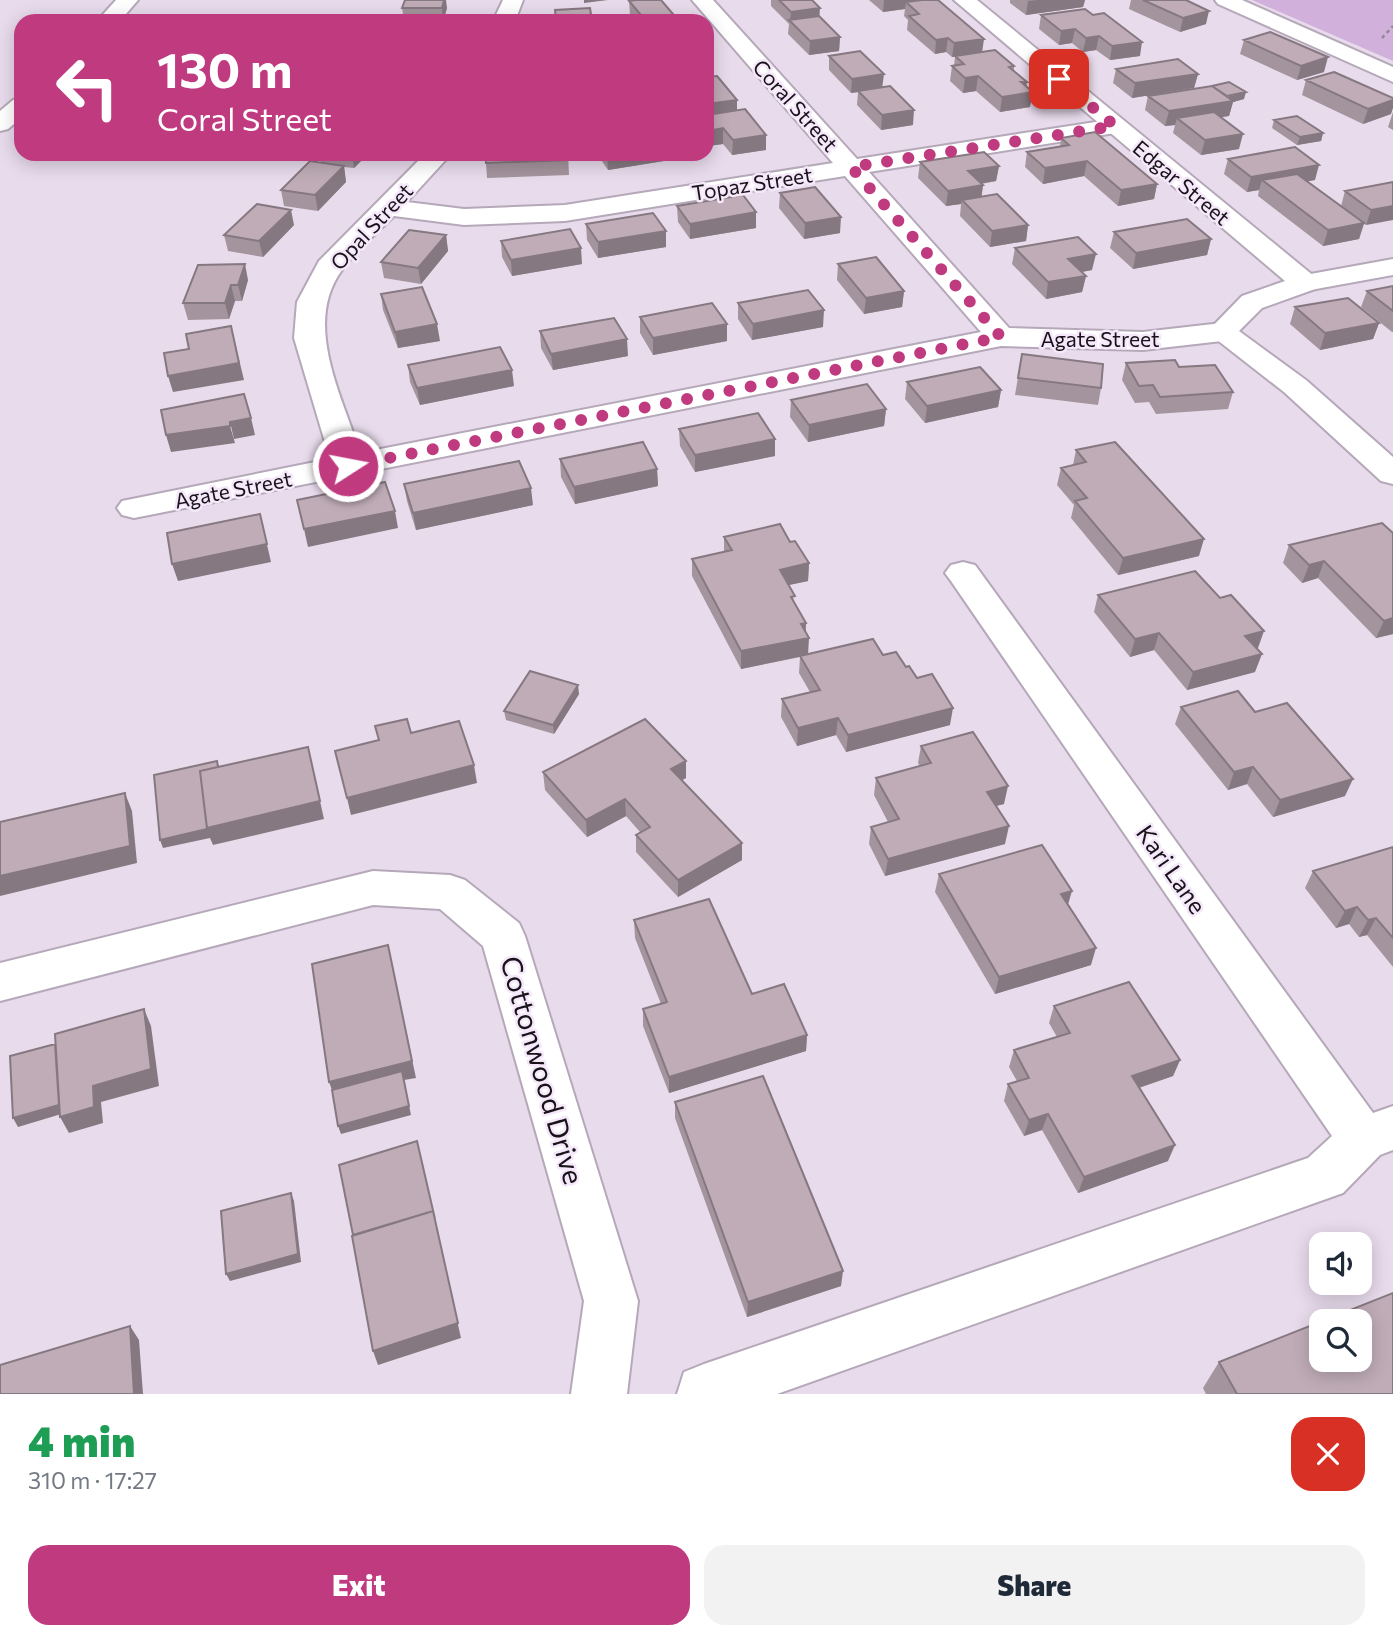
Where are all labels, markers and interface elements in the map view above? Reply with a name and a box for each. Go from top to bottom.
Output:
text: 130 m [157,38,292,98]
icon: left [42,42,133,133]
pin [1029,49,1089,109]
street label: Coral Street [748,54,844,156]
icon: arrive [1040,60,1078,98]
text: Coral Street [157,98,332,138]
street label: Edgar Street [1129,134,1235,230]
street label: Topaz Street [690,161,814,205]
street label: Opal Street [325,178,417,274]
street label: Agate Street [1040,326,1160,351]
position arrow [311,429,385,503]
street label: Agate Street [172,465,294,513]
street label: Kari Lane [1131,819,1213,919]
street label: Cottonwood Drive [494,952,592,1188]
map controls [1309,1232,1372,1372]
button: sound [1309,1232,1372,1295]
button: search [1309,1309,1372,1372]
text: 4 min [28,1414,135,1466]
button: close [1291,1417,1365,1491]
text: 310 m · 17:27 [28,1466,157,1494]
button: Exit [28,1545,690,1625]
button: Share [704,1545,1365,1625]

